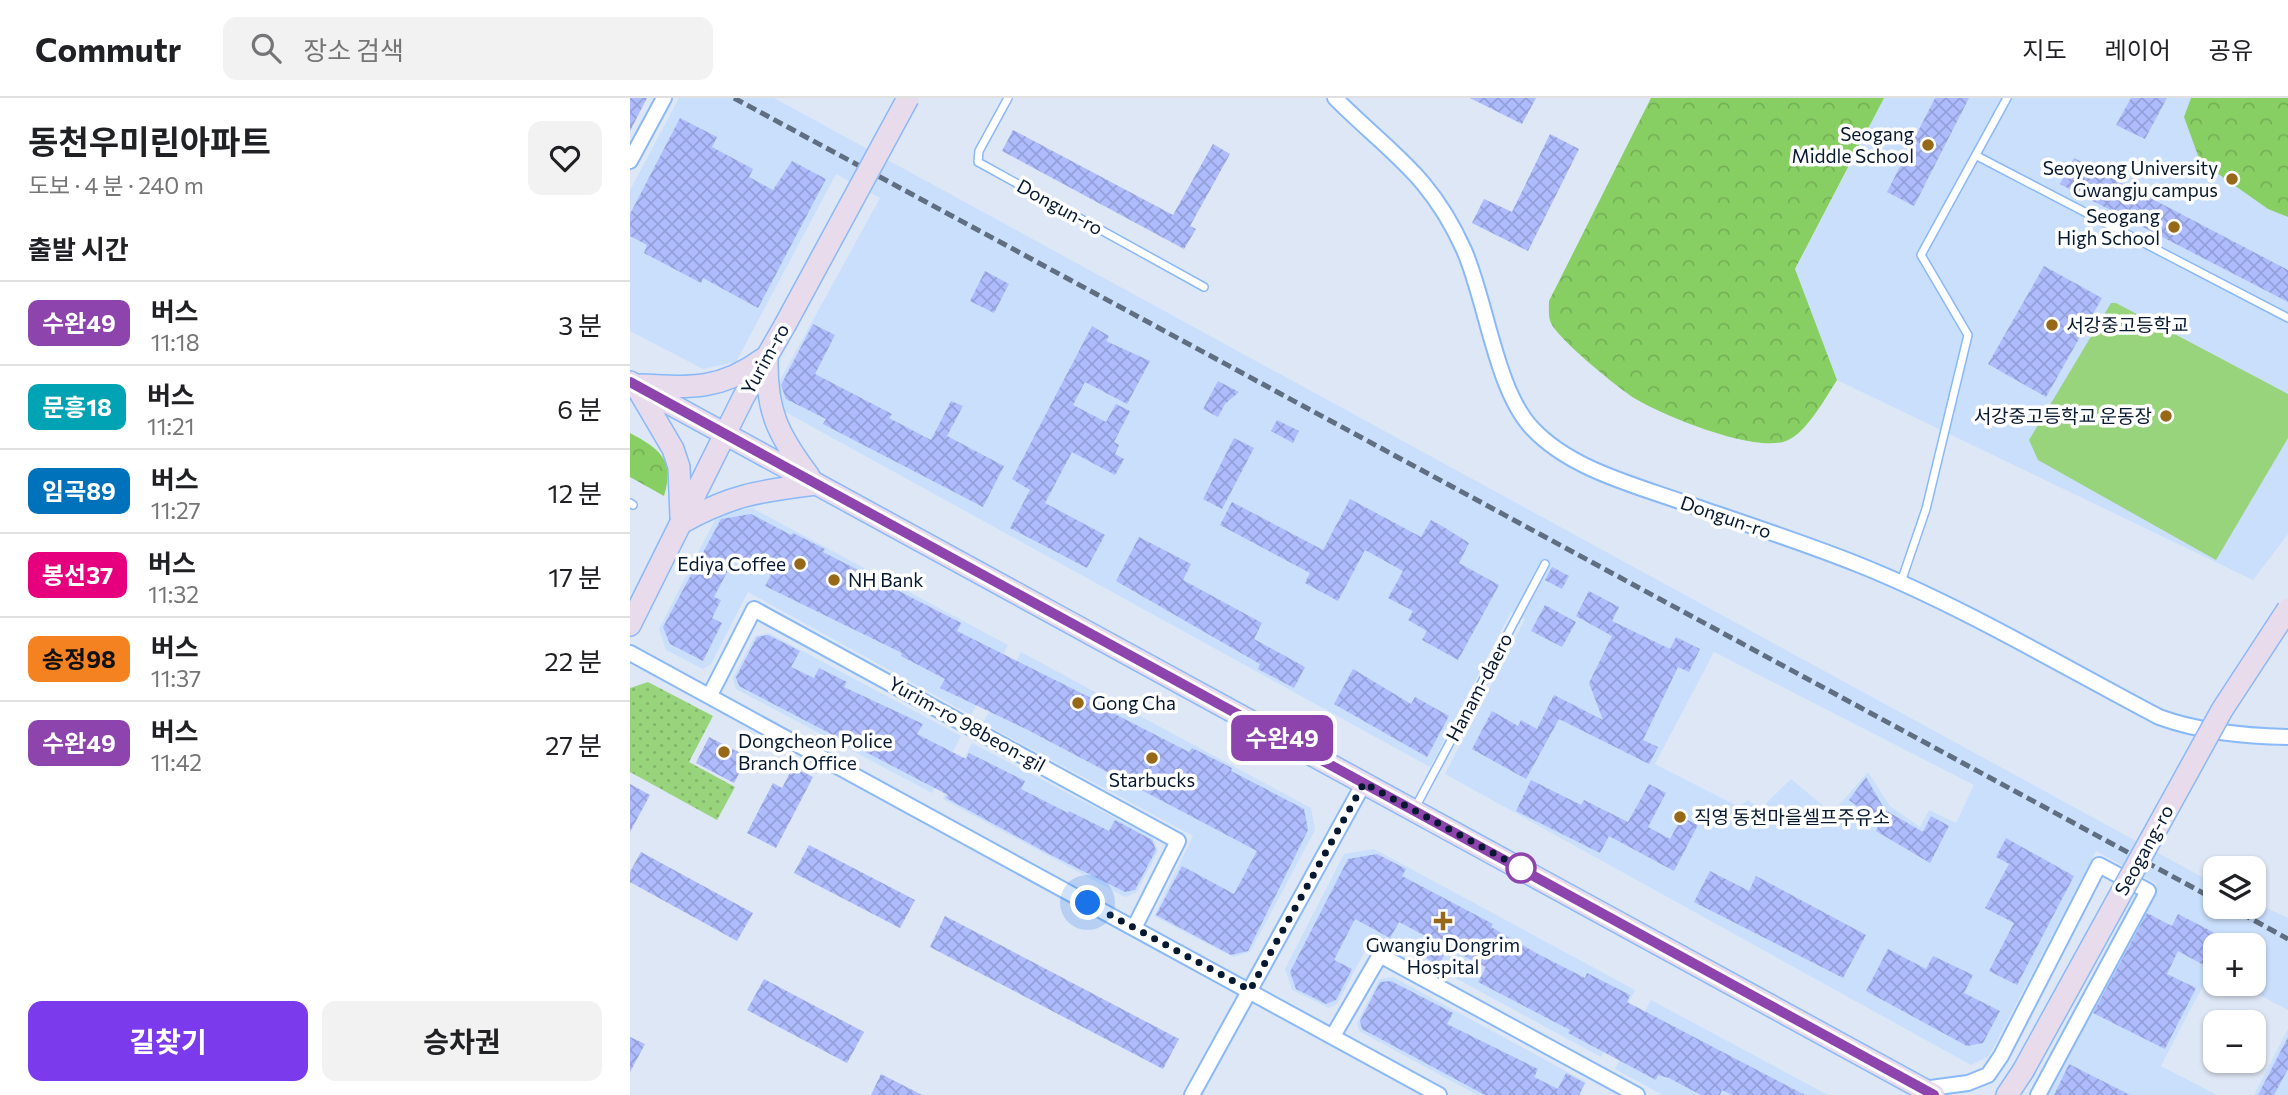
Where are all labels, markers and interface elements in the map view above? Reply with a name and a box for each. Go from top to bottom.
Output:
search box [223,17,713,80]
text: Commutr [35,28,181,69]
icon: search [247,29,285,67]
text: 장소 검색 [303,34,404,65]
text: 지도 [2022,35,2067,64]
text: 레이어 [2105,35,2171,64]
text: 공유 [2209,35,2253,64]
text: 동천우미린아파트 [28,120,271,161]
button: heart [528,121,602,195]
place label: Seogang Middle School [1792,122,1914,167]
marker: Seogang Middle School [1920,137,1936,153]
place label: Seoyeong University Gwangju campus [2043,156,2218,201]
text: 도보 · 4 분 · 240 m [28,171,204,199]
marker: Seoyeong University Gwangju campus [2224,171,2240,187]
street label: Dongun-ro [1013,174,1107,240]
place label: Seogang High School [2057,204,2160,249]
marker: Seogang High School [2166,219,2182,235]
text: 출발 시간 [28,233,129,264]
text: 버스 [151,295,199,326]
text: 수완49 [42,308,116,337]
text: 3 분 [558,309,602,340]
place label: 서강중고등학교 [2066,313,2188,336]
marker: 서강중고등학교 [2044,317,2060,333]
street label: Yurim-ro [736,319,793,398]
text: 11:18 [151,328,200,356]
text: 버스 [147,379,195,410]
text: 문흥18 [42,392,112,421]
text: 6 분 [557,393,602,424]
place label: 서강중고등학교 운동장 [1974,404,2152,427]
marker: 서강중고등학교 운동장 [2158,408,2174,424]
text: 11:21 [147,412,195,440]
text: 버스 [151,463,199,494]
text: 임곡89 [42,476,116,505]
text: 12 분 [548,477,602,508]
street label: Dongun-ro [1678,490,1775,543]
text: 11:27 [151,496,201,524]
text: 버스 [148,547,196,578]
place label: Ediya Coffee [677,552,786,575]
marker: Ediya Coffee [792,556,808,572]
text: 봉선37 [42,560,113,589]
text: 17 분 [548,561,602,592]
place label: NH Bank [848,568,924,591]
marker: NH Bank [826,572,842,588]
text: 11:32 [148,580,199,608]
street label: Hanam-daero [1440,629,1517,745]
text: 버스 [151,631,199,662]
text: 송정98 [42,644,116,673]
text: 22 분 [544,645,602,676]
text: 11:37 [151,664,201,692]
street label: Yurim-ro 98beon-gil [885,671,1050,776]
place label: Gong Cha [1092,691,1176,714]
marker: Gong Cha [1070,695,1086,711]
text: 버스 [151,715,199,746]
line badge: 수완49 [1233,715,1331,761]
text: 수완49 [1245,723,1319,752]
text: 수완49 [42,728,116,757]
text: 27 분 [545,729,602,760]
place label: Dongcheon Police Branch Office [738,729,893,774]
marker: Dongcheon Police Branch Office [716,744,732,760]
text: 11:42 [151,748,202,776]
marker: Starbucks [1144,750,1160,766]
place label: Starbucks [1109,768,1195,791]
street label: Seogang-ro [2109,800,2178,899]
place label: 직영 동천마을셀프주유소 [1694,805,1890,828]
marker: 직영 동천마을셀프주유소 [1672,809,1688,825]
unlabelled marker [1506,853,1536,883]
map controls [2203,856,2266,1073]
button: layers [2203,856,2266,919]
your location [1070,885,1105,920]
marker: Gwangiu Dongrim Hospital [1433,911,1453,931]
place label: Gwangiu Dongrim Hospital [1366,933,1520,978]
button: + [2203,933,2266,996]
button: 길찾기 [28,1001,308,1081]
button: 승차권 [322,1001,602,1081]
button: − [2203,1010,2266,1073]

